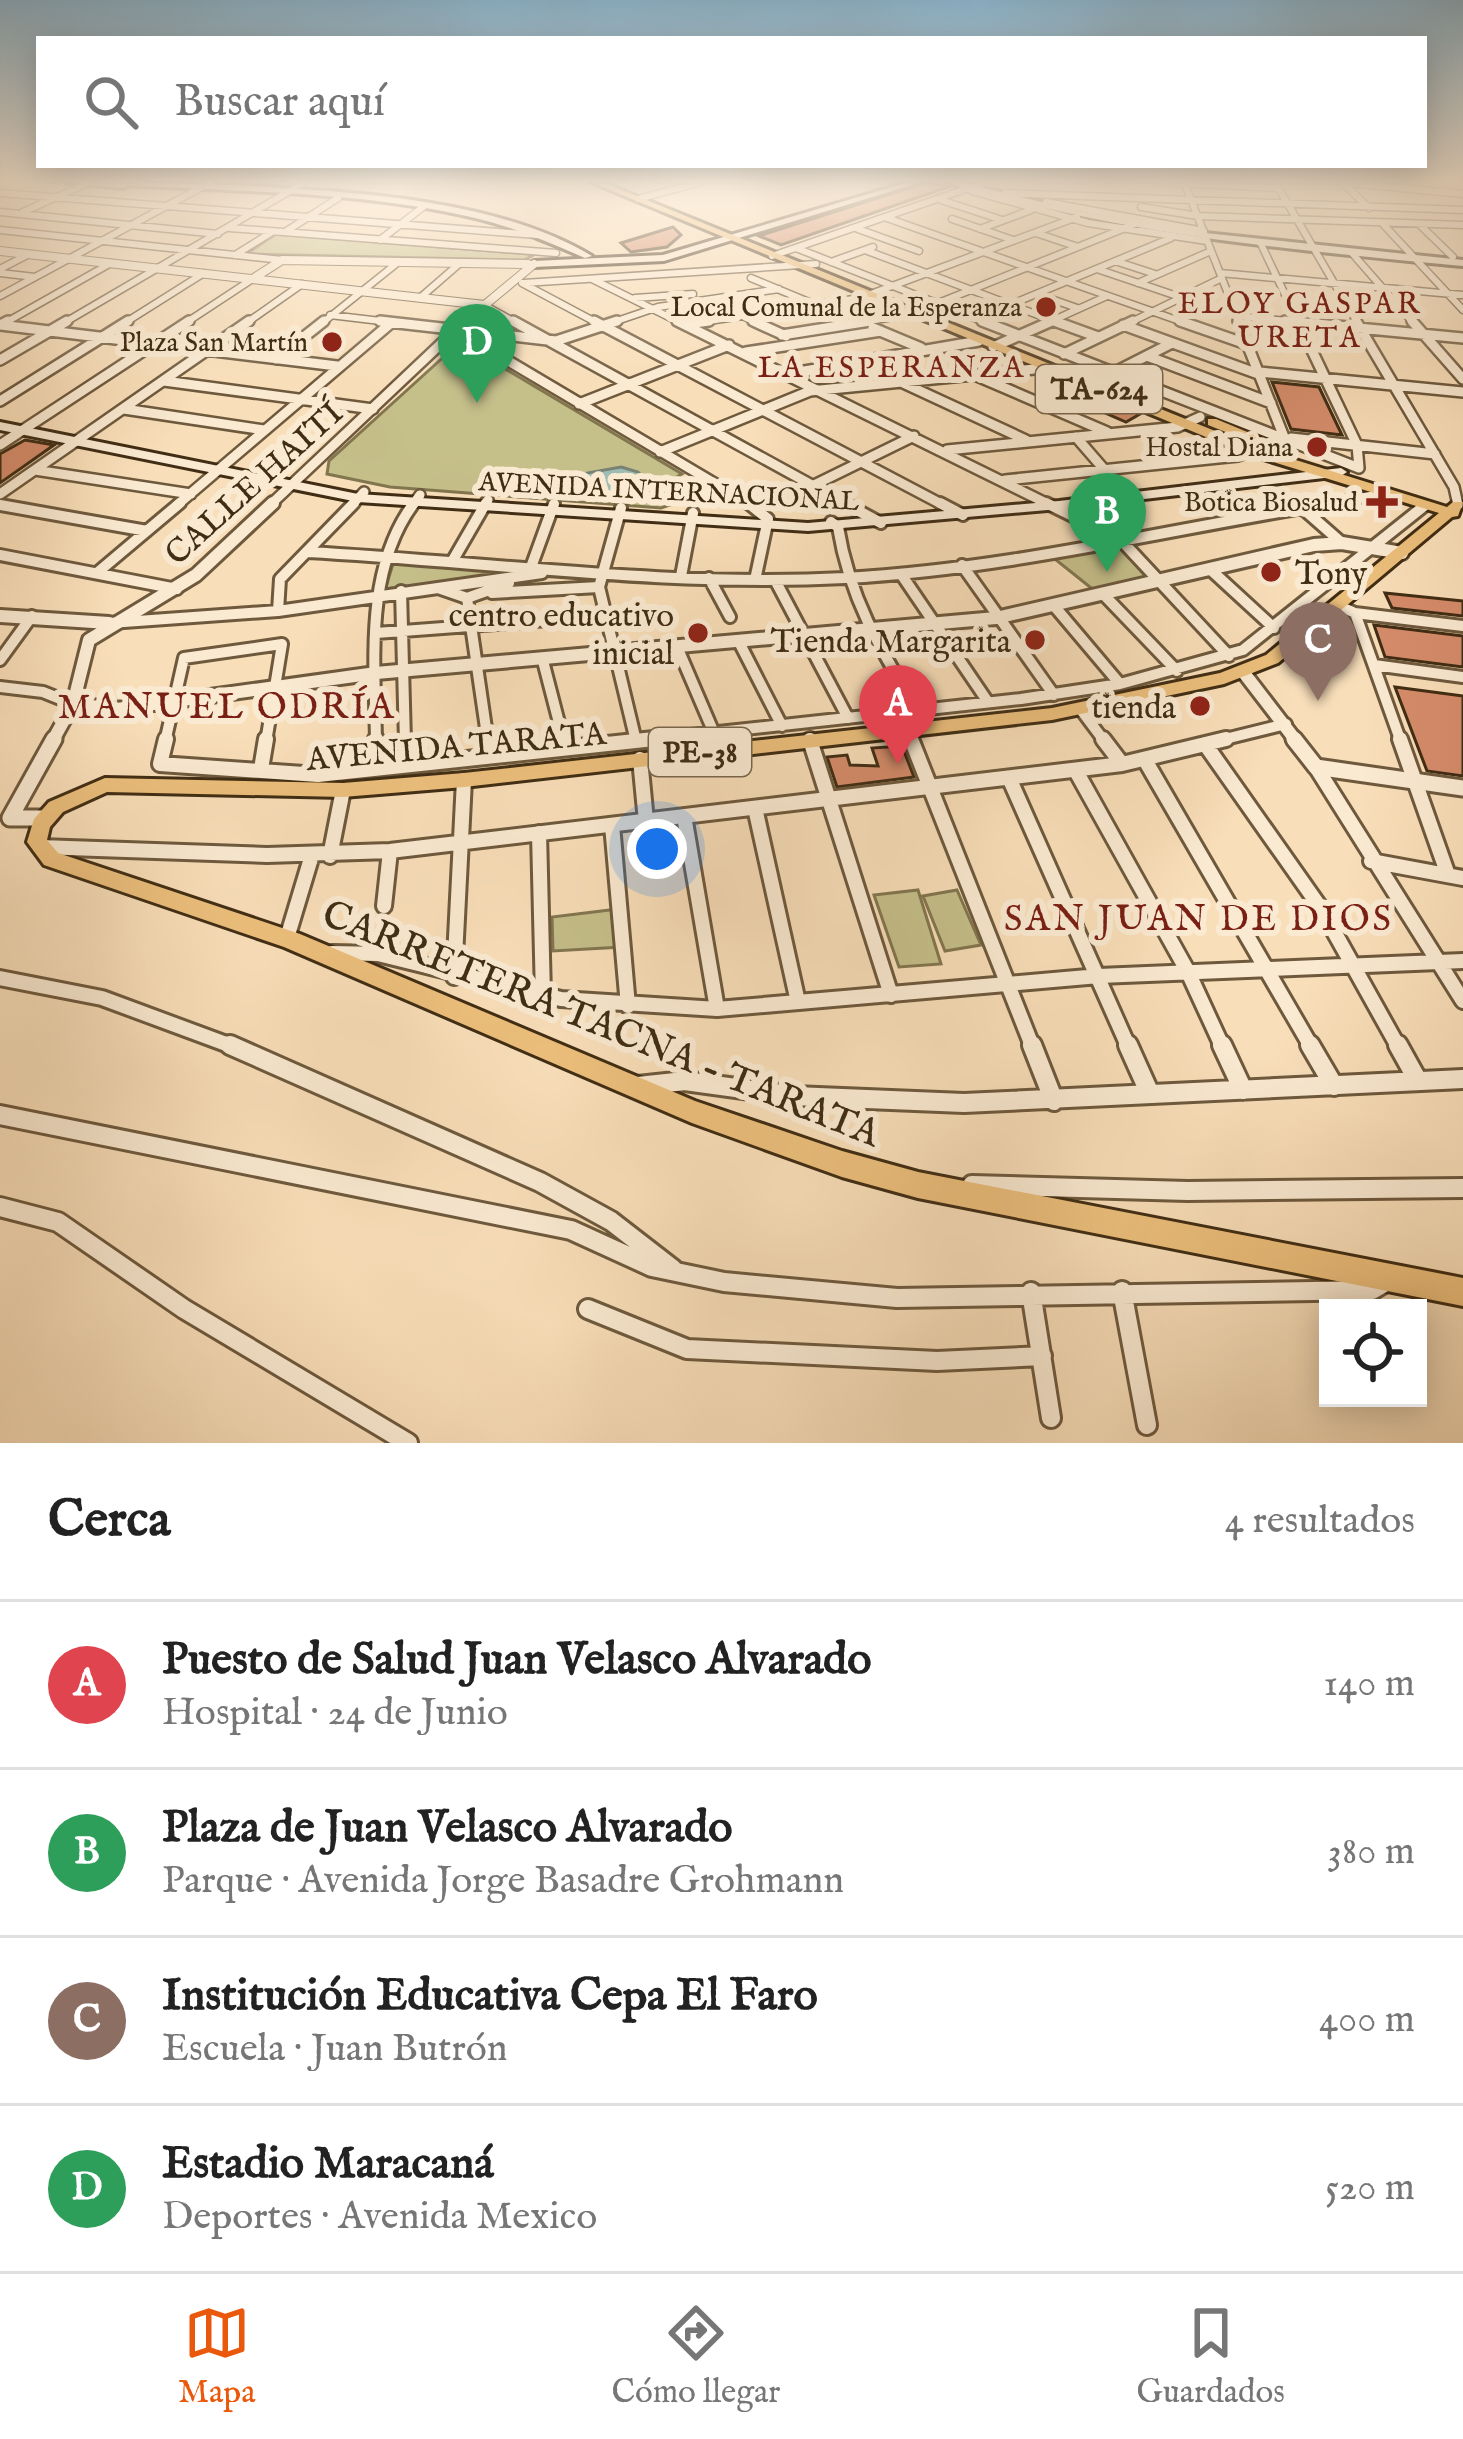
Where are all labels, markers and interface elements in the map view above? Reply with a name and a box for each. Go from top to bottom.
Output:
search box [36,36,1427,168]
icon: search [78,69,144,135]
text: Buscar aquí [174,74,385,131]
district label: ELOY GASPAR URETA [1178,286,1422,358]
place label: Local Comunal de la Esperanza [671,292,1022,326]
marker: Local Comunal de la Esperanza [1033,294,1059,320]
pin: D [438,304,516,403]
place label: Plaza San Martín [120,327,308,361]
marker: Plaza San Martín [319,329,345,355]
district label: LA ESPERANZA [758,350,1026,388]
road number: TA-624 [1036,365,1162,413]
street label: CALLE HAITÍ [156,391,354,575]
place label: Hostal Diana [1145,432,1293,466]
marker: Hostal Diana [1304,434,1330,460]
street label: AVENIDA INTERNACIONAL [477,466,861,520]
pin: B [1068,473,1146,572]
place label: Botica Biosalud [1184,487,1359,521]
marker: Botica Biosalud [1369,489,1395,515]
place label: Tony [1295,554,1368,596]
marker: Tony [1258,559,1284,585]
place label: centro educativo inicial [448,596,674,676]
pin: C [1279,602,1357,701]
marker: centro educativo inicial [685,620,711,646]
place label: Tienda Margarita [770,622,1012,664]
marker: Tienda Margarita [1022,627,1048,653]
pin: A [859,665,937,764]
district label: MANUEL ODRÍA [57,685,397,731]
place label: tienda [1091,688,1177,730]
marker: tienda [1187,693,1213,719]
street label: AVENIDA TARATA [304,714,609,782]
road number: PE-38 [649,728,751,776]
your location [627,819,687,879]
street label: CARRETERA TACNA - TARATA [314,891,888,1160]
district label: SAN JUAN DE DIOS [1004,897,1394,943]
map controls [1319,1299,1427,1407]
button: locate [1319,1299,1427,1407]
text: Cerca [48,1489,171,1554]
text: 4 resultados [1225,1497,1415,1546]
text: Puesto de Salud Juan Velasco Alvarado [162,1632,872,1689]
text: A [74,1660,100,1709]
text: 140 m [1324,1660,1415,1709]
text: Hospital · 24 de Junio [162,1689,508,1738]
text: Plaza de Juan Velasco Alvarado [162,1800,733,1857]
text: B [74,1828,100,1877]
text: 380 m [1327,1828,1415,1877]
text: Parque · Avenida Jorge Basadre Grohmann [162,1857,844,1906]
text: Institución Educativa Cepa El Faro [162,1968,818,2025]
text: C [73,1996,101,2045]
text: 400 m [1319,1996,1415,2045]
text: Escuela · Juan Butrón [162,2025,507,2074]
text: Estadio Maracaná [162,2136,494,2193]
text: D [71,2164,103,2213]
text: 520 m [1325,2164,1415,2213]
text: Deportes · Avenida Mexico [162,2193,597,2242]
tab: Mapa [178,2300,255,2414]
tab: Cómo llegar [611,2300,780,2414]
tab: Guardados [1136,2300,1285,2414]

